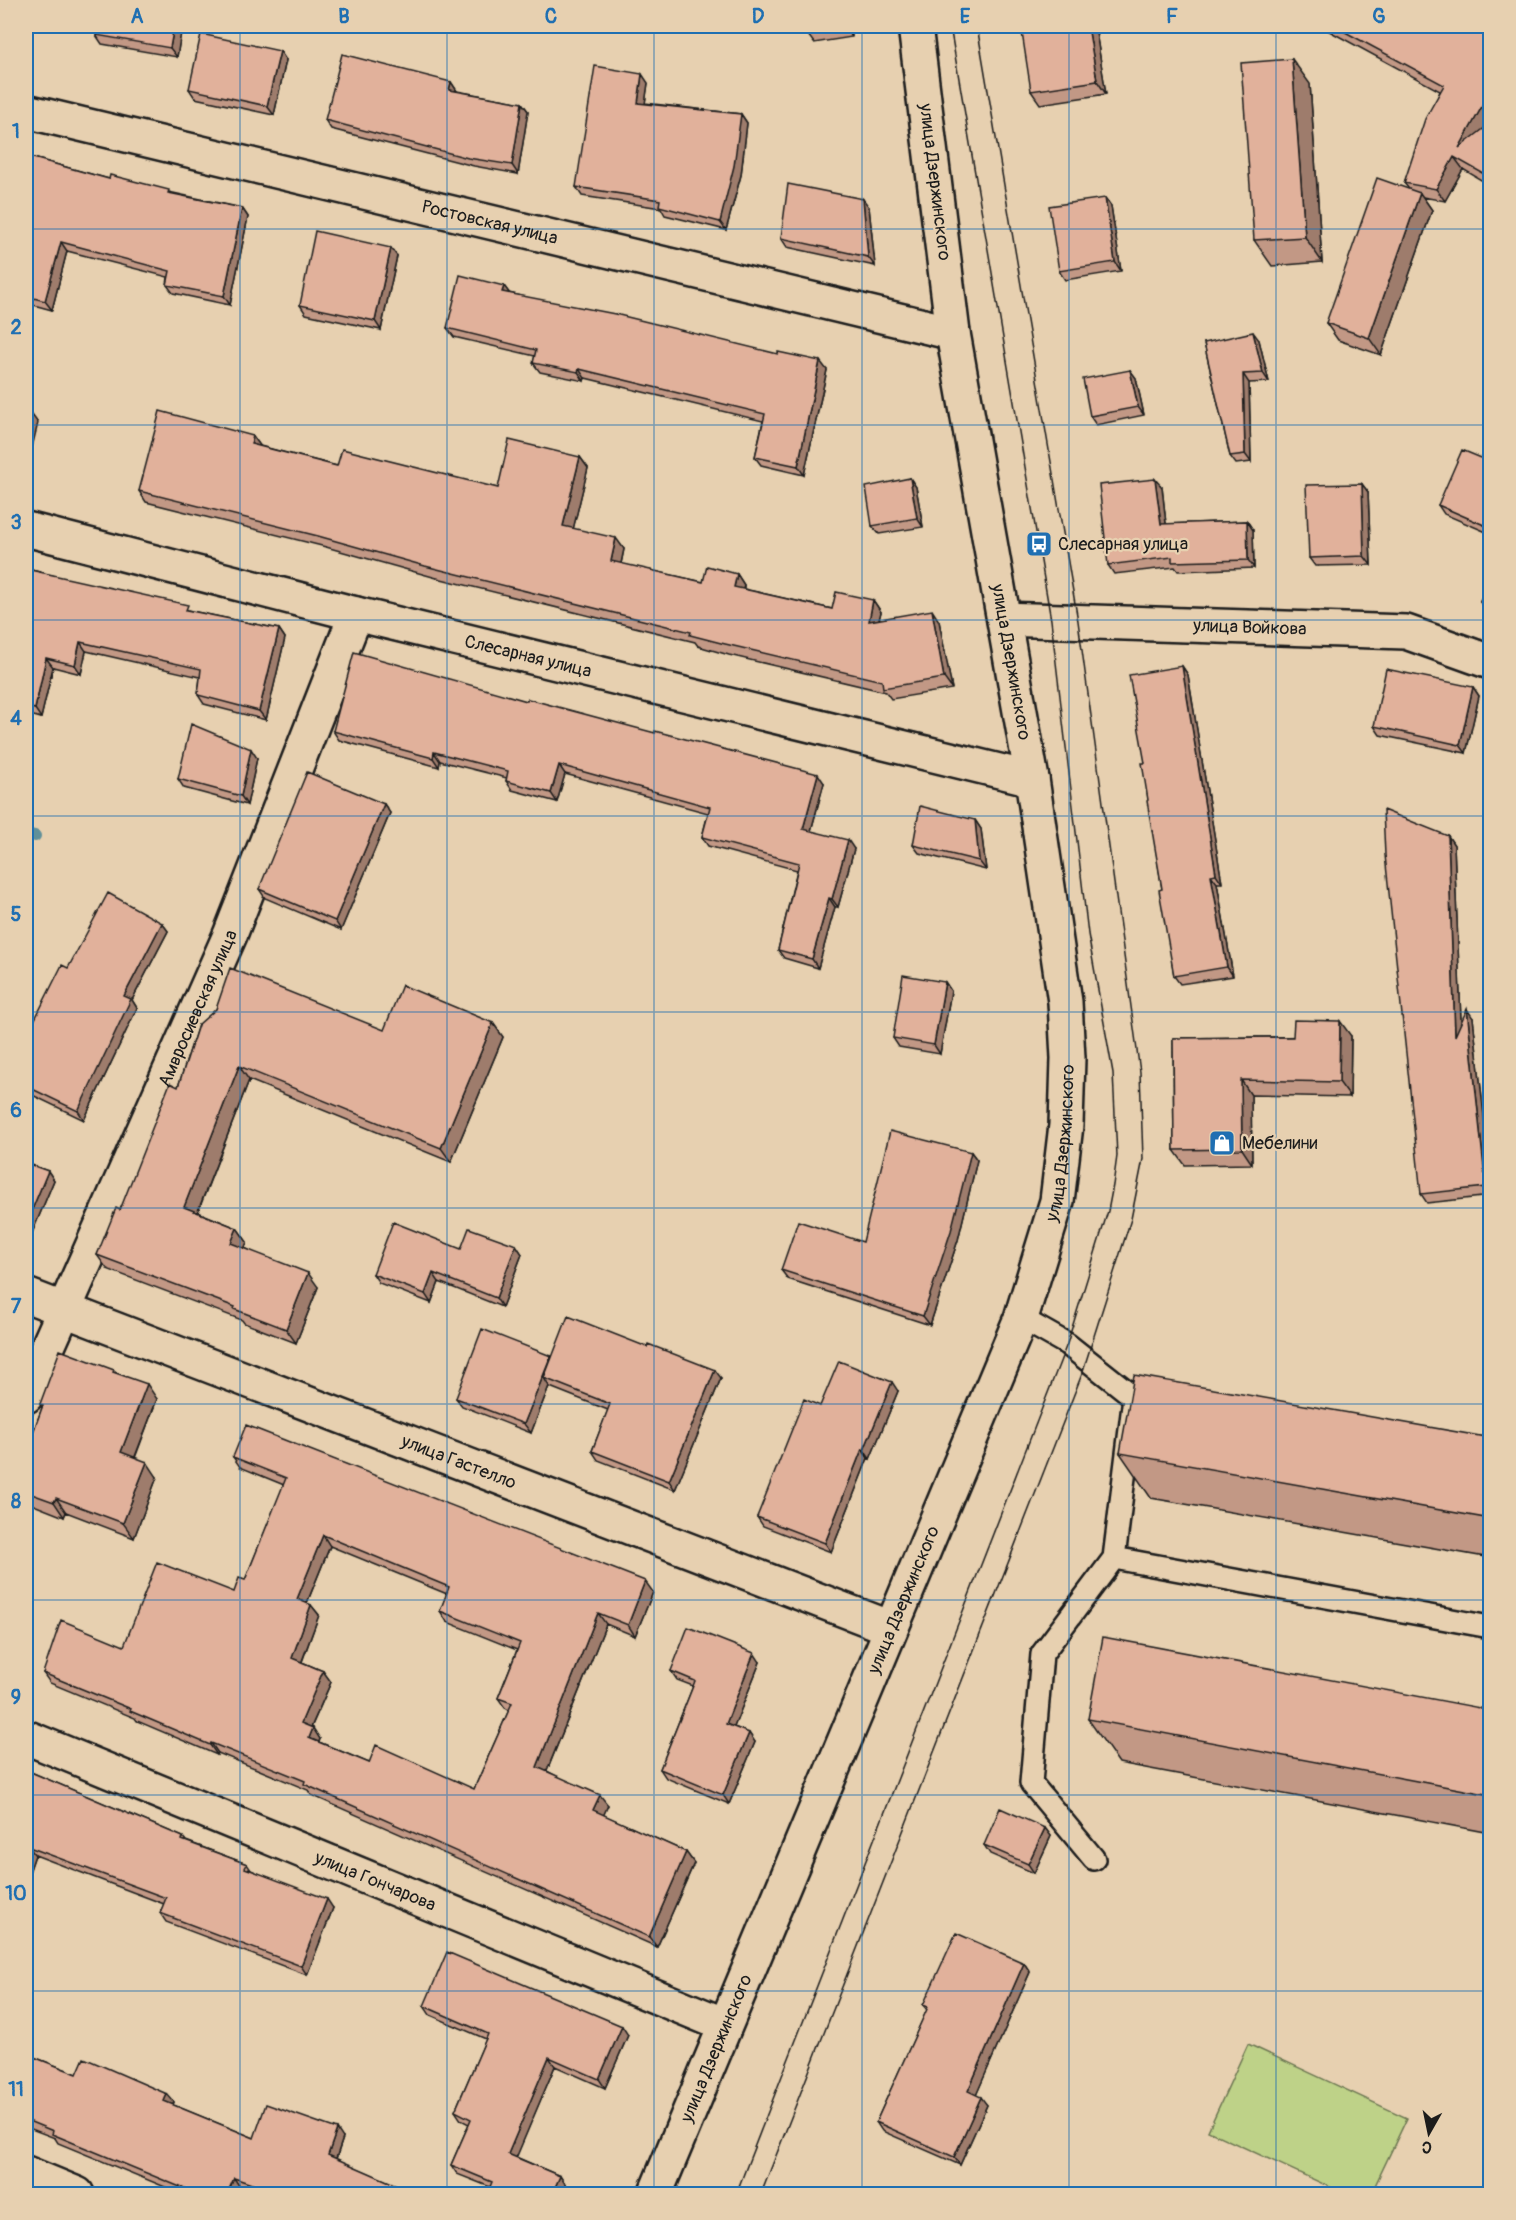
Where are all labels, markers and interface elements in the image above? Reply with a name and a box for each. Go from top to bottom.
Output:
text: A [131,4,144,29]
text: B [338,4,350,29]
text: C [545,4,557,29]
text: D [752,4,765,29]
text: E [960,4,971,29]
text: F [1166,4,1178,29]
text: G [1372,4,1386,29]
street label: улица Дзержинского [914,101,956,262]
text: 1 [12,119,20,144]
street label: Ростовская улица [420,195,560,249]
text: 2 [10,315,22,340]
text: 3 [10,510,22,535]
bus stop icon: Слесарная улица [1024,529,1054,559]
place label: Слесарная улица [1058,533,1188,556]
street label: улица Дзержинского [986,581,1036,742]
street label: улица Войкова [1192,614,1307,640]
street label: Слесарная улица [462,629,594,683]
text: 4 [10,706,22,731]
text: 5 [11,902,22,927]
street label: Амвросиевская улица [153,926,242,1090]
street label: улица Дзержинского [1040,1064,1079,1225]
text: 6 [10,1098,22,1123]
shop icon: Мебелини [1207,1128,1237,1158]
place label: Мебелини [1242,1132,1318,1155]
text: 7 [11,1294,22,1319]
street label: улица Гастелло [397,1429,520,1494]
text: 8 [11,1489,21,1514]
street label: улица Дзержинского [862,1522,944,1678]
text: 9 [11,1685,21,1710]
street label: улица Гончарова [311,1845,439,1916]
text: 10 [5,1881,27,1906]
street label: улица Дзержинского [674,1971,757,2127]
text: 11 [8,2077,24,2102]
north arrow [1399,2103,1459,2163]
text: С [1420,2136,1433,2157]

